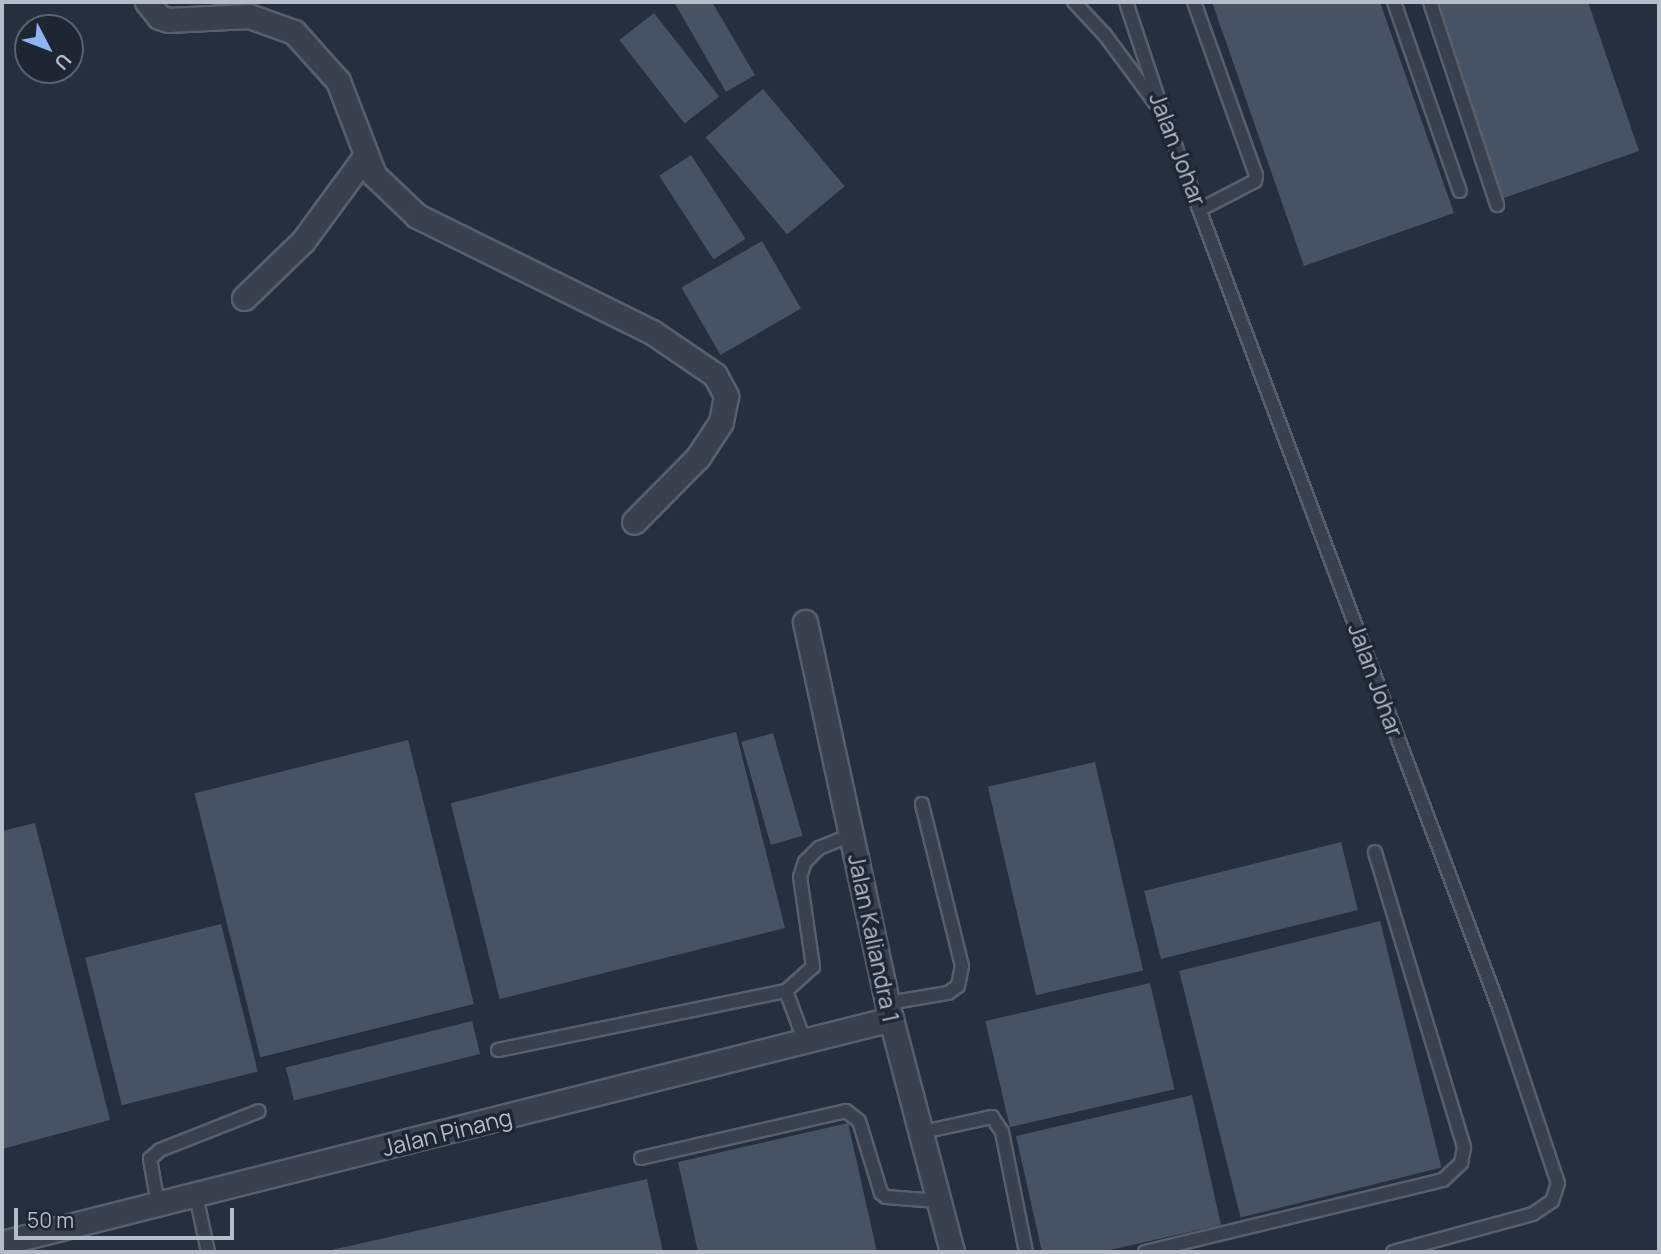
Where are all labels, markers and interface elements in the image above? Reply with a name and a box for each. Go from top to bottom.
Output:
north arrow [14,14,84,84]
text: U [49,48,77,75]
street label: Jalan Johar [1144,89,1212,209]
street label: Jalan Johar [1343,619,1409,741]
street label: Jalan Kaliandra 1 [843,851,905,1025]
street label: Jalan Pinang [379,1103,515,1161]
scale bar [18,1194,238,1238]
text: 50 m [27,1206,74,1234]

